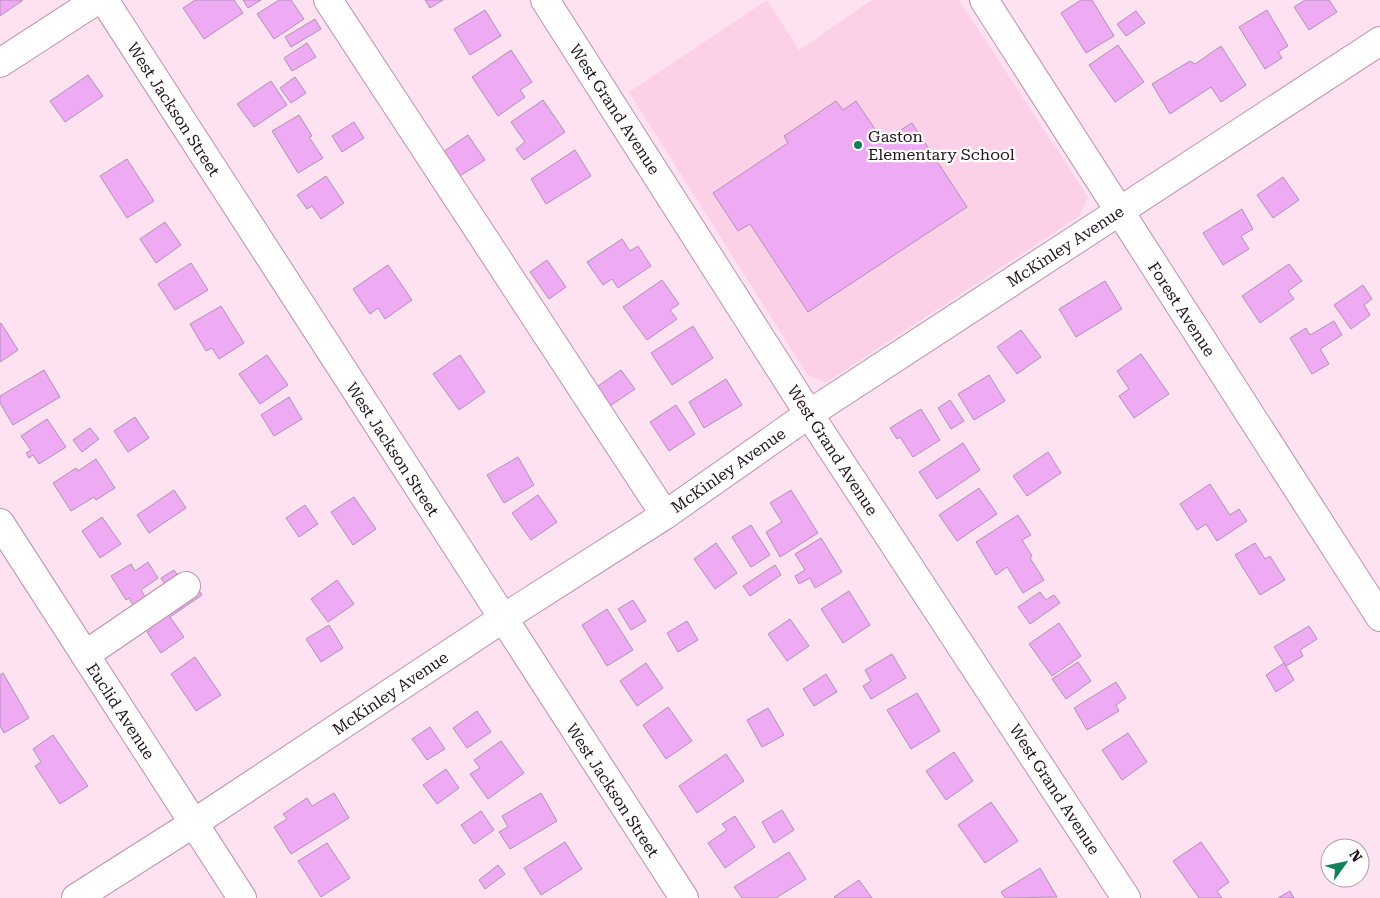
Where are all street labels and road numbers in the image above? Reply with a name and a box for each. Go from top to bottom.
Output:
street label: West Jackson Street [123,39,224,180]
street label: West Grand Avenue [565,41,664,178]
street label: McKinley Avenue [1003,201,1127,291]
street label: Forest Avenue [1144,258,1219,360]
street label: West Jackson Street [342,379,443,520]
street label: West Grand Avenue [783,382,882,519]
street label: McKinley Avenue [667,424,789,517]
street label: McKinley Avenue [329,648,452,739]
street label: Euclid Avenue [82,660,159,763]
street label: West Jackson Street [562,720,663,861]
street label: West Grand Avenue [1005,721,1104,858]

